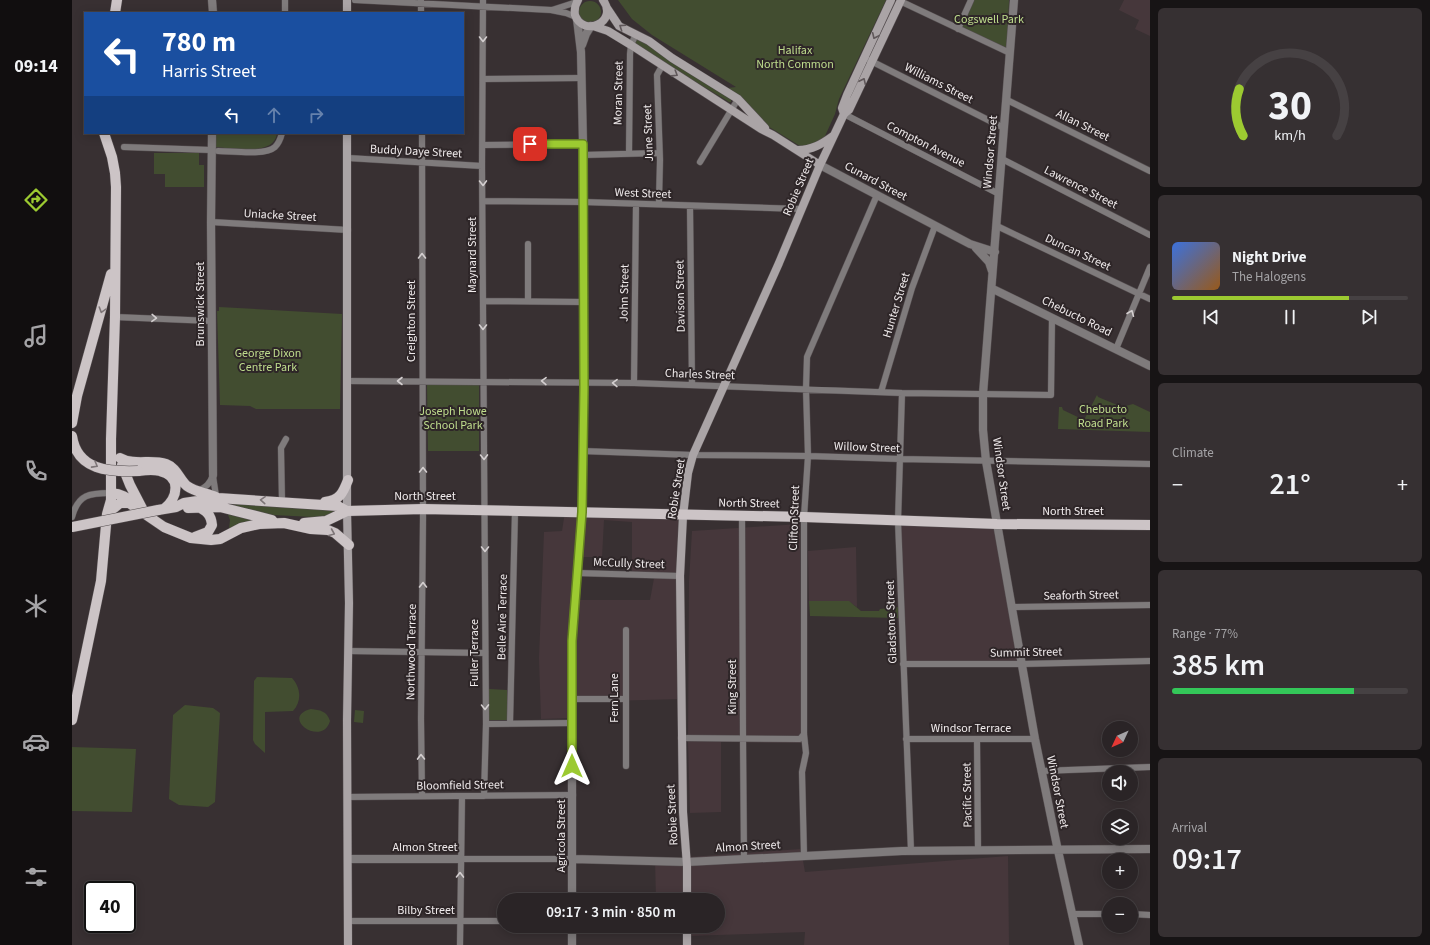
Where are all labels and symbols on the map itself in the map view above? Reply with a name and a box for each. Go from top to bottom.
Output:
park label: Cogswell Park [954,11,1024,28]
one-way arrow [619,25,626,32]
one-way arrow [872,31,880,39]
one-way arrow [479,36,487,42]
park label: Halifax North Common [756,42,834,73]
street label: Williams Street [902,59,976,108]
street label: Moran Street [609,61,628,125]
one-way arrow [671,69,678,77]
one-way arrow [858,78,866,85]
street label: June Street [639,104,658,162]
street label: Allan Street [1053,105,1112,146]
street label: Windsor Street [979,115,1002,190]
street label: Compton Avenue [884,117,968,172]
pin [513,127,547,161]
street label: Buddy Daye Street [369,141,463,162]
street label: Robie Street [779,156,818,219]
street label: Cunard Street [841,158,910,205]
street label: Lawrence Street [1041,162,1121,213]
one-way arrow [478,180,487,186]
street label: West Street [614,184,672,203]
street label: Uniacke Street [243,205,317,226]
street label: Maynard Street [464,217,481,293]
street label: Duncan Street [1042,230,1114,275]
one-way arrow [418,253,426,259]
street label: Davison Street [671,260,690,332]
street label: Brunswick Street [192,262,209,346]
street label: John Street [615,264,634,322]
street label: Hunter Street [878,270,914,340]
street label: Creighton Street [403,280,420,362]
street label: Chebucto Road [1039,292,1115,341]
one-way arrow [98,306,107,313]
one-way arrow [1126,309,1134,317]
one-way arrow [151,314,157,323]
one-way arrow [479,324,487,330]
park label: George Dixon Centre Park [235,345,301,376]
street label: Charles Street [665,365,735,384]
one-way arrow [397,376,403,385]
one-way arrow [541,377,547,386]
one-way arrow [612,378,618,387]
park label: Chebucto Road Park [1078,401,1128,432]
park label: Joseph Howe School Park [419,403,487,434]
street label: Windsor Street [988,436,1015,512]
street label: Willow Street [834,438,900,457]
one-way arrow [480,454,488,460]
street label: Robie Street [663,458,690,521]
one-way arrow [91,461,98,468]
one-way arrow [419,467,427,473]
street label: Clifton Street [785,485,804,551]
street label: North Street [394,488,456,505]
street label: North Street [718,494,780,513]
one-way arrow [260,496,266,505]
street label: North Street [1042,503,1104,520]
one-way arrow [328,528,335,536]
one-way arrow [481,546,489,552]
street label: McCully Street [593,554,665,573]
street label: Belle Aire Terrace [493,574,512,660]
street label: Gladstone Street [882,580,901,664]
one-way arrow [419,582,427,588]
street label: Seaforth Street [1043,586,1119,605]
street label: Northwood Terrace [402,604,421,700]
street label: Fuller Terrace [466,619,483,687]
street label: Summit Street [990,643,1062,662]
street label: King Street [724,660,741,714]
street label: Fern Lane [606,673,623,723]
one-way arrow [481,704,489,710]
street label: Windsor Terrace [931,720,1011,737]
north arrow [1102,721,1138,757]
position arrow [551,745,593,787]
one-way arrow [417,754,426,760]
street label: Windsor Street [1042,754,1073,830]
street label: Pacific Street [958,762,977,828]
street label: Bloomfield Street [416,776,504,795]
street label: Robie Street [662,784,683,846]
street label: Agricola Street [553,800,570,872]
street label: Almon Street [715,836,781,857]
street label: Almon Street [392,839,458,856]
one-way arrow [456,872,464,878]
speed limit sign: 40 [84,881,136,933]
street label: Bilby Street [397,902,455,919]

